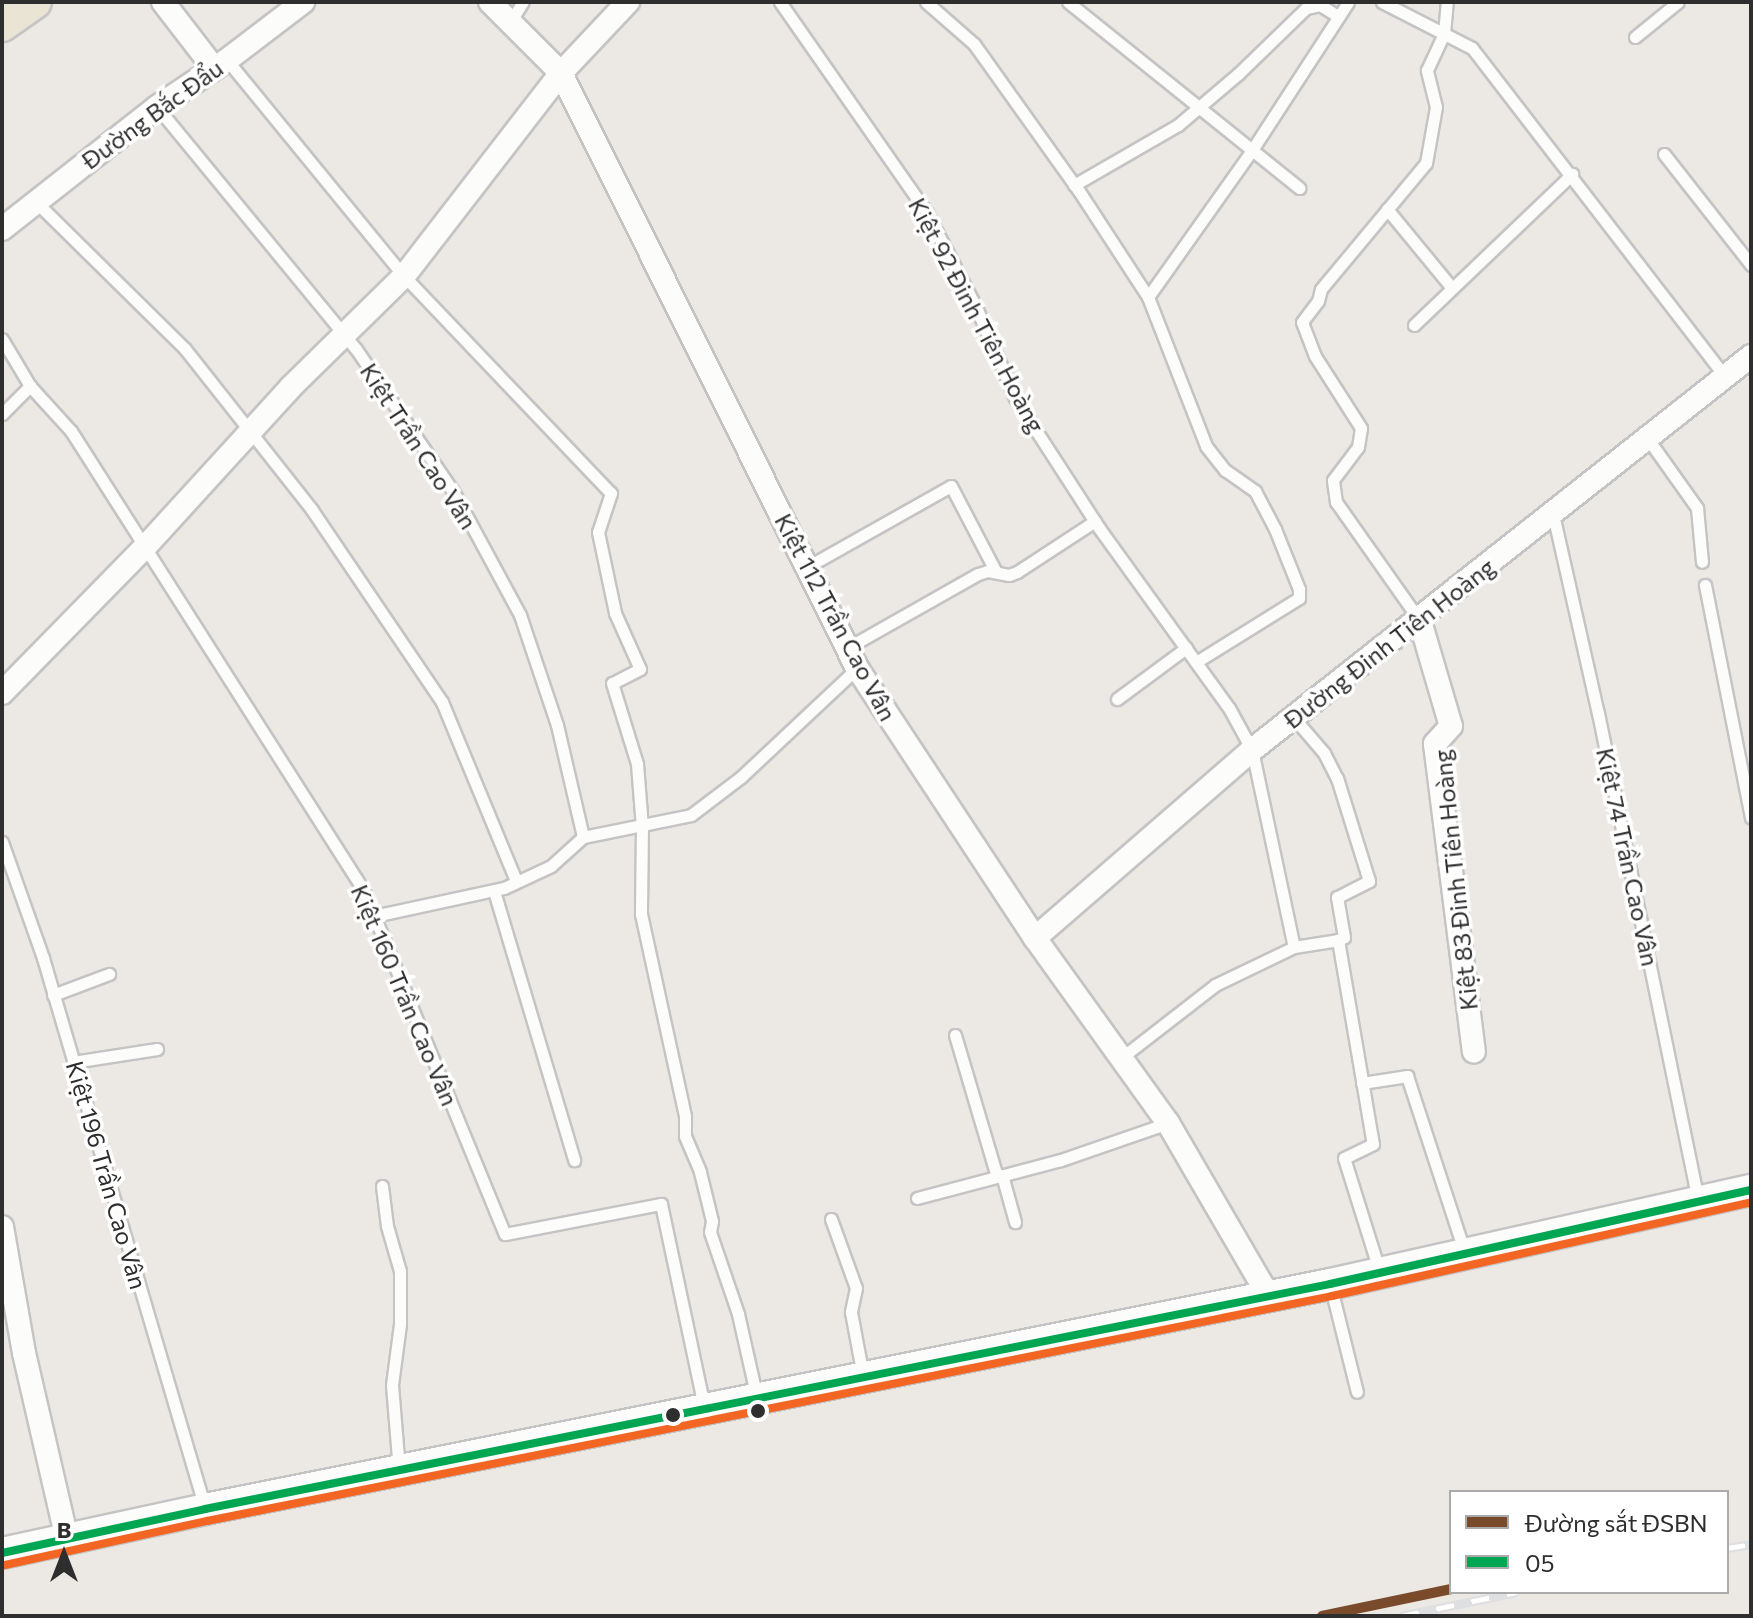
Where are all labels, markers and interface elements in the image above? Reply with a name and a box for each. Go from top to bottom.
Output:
street label: Đường Bắc Đẩu [76,53,228,175]
street label: Kiệt 92 Đinh Tiên Hoàng [903,193,1051,437]
street label: Kiệt Trần Cao Vân [355,358,483,534]
street label: Kiệt 112 Trần Cao Vân [769,508,903,726]
street label: Đường Đinh Tiên Hoàng [1278,552,1500,734]
street label: Kiệt 74 Trần Cao Vân [1591,745,1665,969]
street label: Kiệt 83 Đinh Tiên Hoàng [1427,748,1483,1012]
street label: Kiệt 160 Trần Cao Vân [345,880,465,1110]
street label: Kiệt 196 Trần Cao Vân [61,1058,153,1292]
unlabelled marker [750,1403,766,1419]
unlabelled marker [665,1407,681,1423]
legend [1449,1490,1729,1594]
text: Đường sắt ĐSBN [1525,1508,1708,1537]
north arrow [24,1514,104,1594]
text: B [57,1516,71,1543]
text: 05 [1525,1548,1554,1577]

